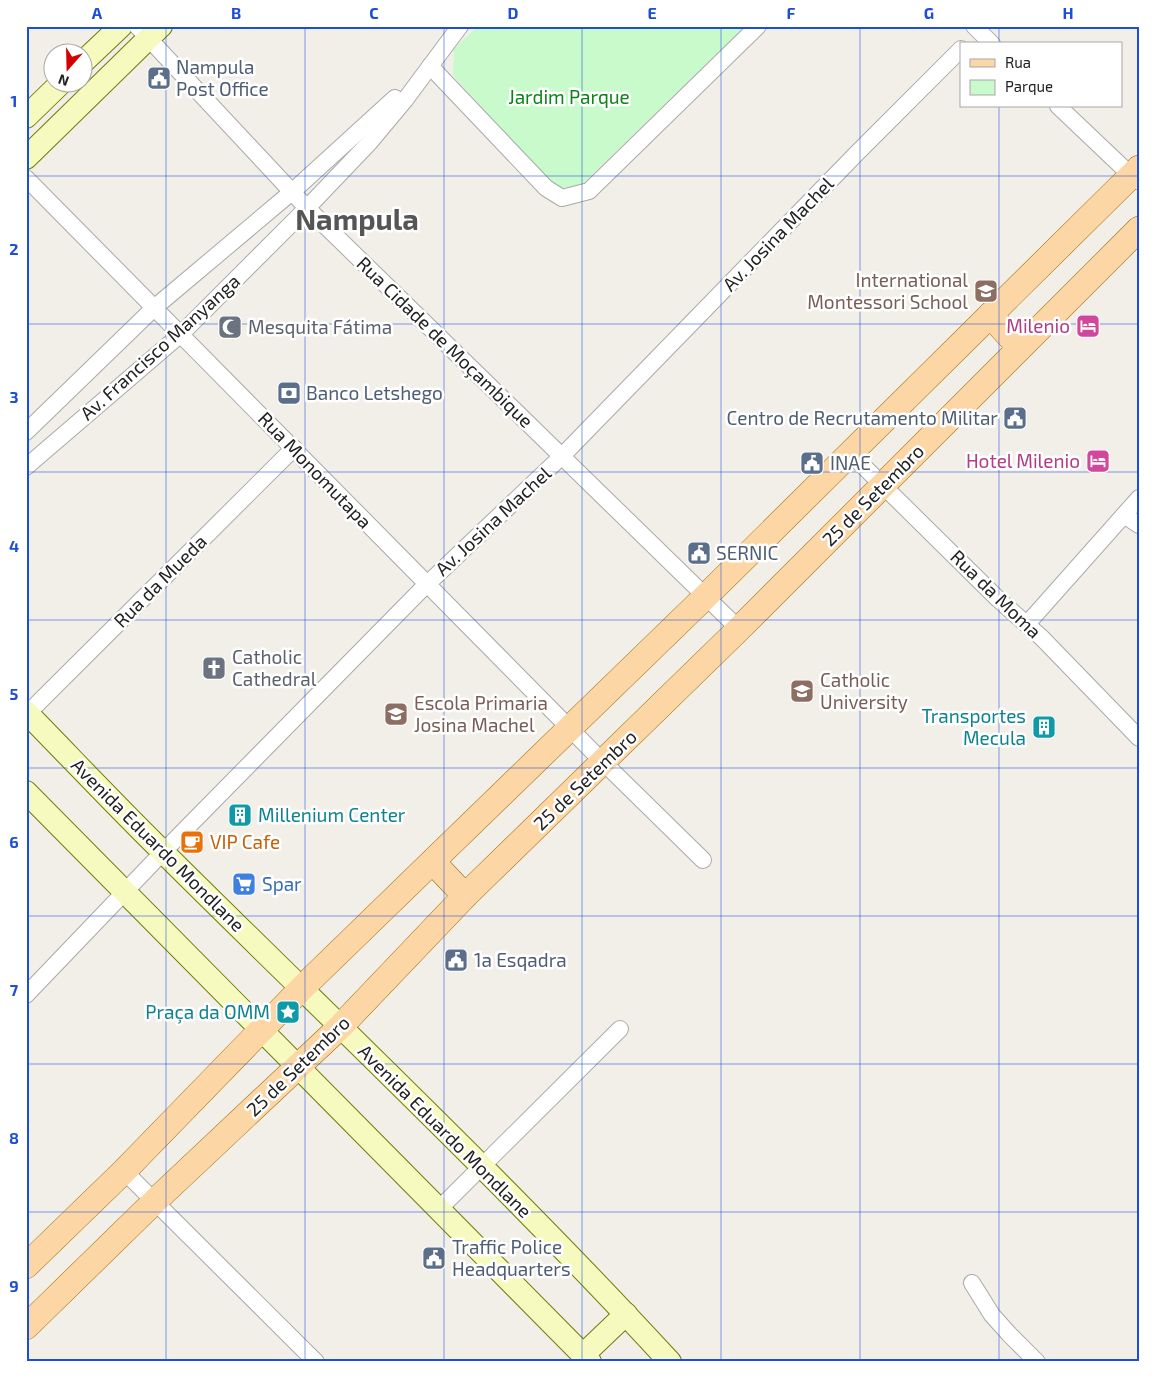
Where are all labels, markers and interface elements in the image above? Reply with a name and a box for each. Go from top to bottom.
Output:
text: A [92,3,103,22]
text: B [231,3,241,22]
text: C [369,3,379,22]
text: D [508,3,519,22]
text: E [647,3,657,22]
text: F [787,3,796,22]
text: G [924,3,934,22]
text: H [1062,3,1074,22]
north arrow [42,42,92,92]
legend [960,42,1122,108]
text: Rua [1005,53,1031,71]
place label: Nampula Post Office [176,55,269,100]
public building icon: Nampula Post Office [146,65,172,91]
text: N [56,71,71,90]
text: Parque [1005,77,1053,95]
park label: Jardim Parque [508,85,630,108]
text: 1 [11,91,17,110]
street label: Av. Josina Machel [717,172,838,295]
district label: Nampula [295,201,419,236]
text: 2 [9,239,19,258]
street label: Rua Cidade de Moçambique [352,251,538,433]
place label: International Montessori School [807,268,968,313]
street label: Av. Francisco Manyanga [75,269,244,424]
school or university icon: International Montessori School [973,278,999,304]
hotel icon: Milenio [1075,313,1101,339]
mosque icon: Mesquita Fátima [217,314,243,340]
place label: Milenio [1006,314,1070,337]
place label: Mesquita Fátima [248,315,392,338]
bank icon: Banco Letshego [276,380,302,406]
place label: Banco Letshego [306,381,443,404]
text: 3 [9,387,19,406]
public building icon: Centro de Recrutamento Militar [1002,405,1028,431]
place label: Centro de Recrutamento Militar [727,406,998,429]
street label: Rua Monomutapa [254,407,377,533]
street label: 25 de Setembro [817,439,928,550]
hotel icon: Hotel Milenio [1085,448,1111,474]
place label: Hotel Milenio [966,449,1080,472]
public building icon: INAE [799,450,825,476]
place label: INAE [830,451,871,474]
street label: Av. Josina Machel [430,461,556,580]
street label: Rua da Mueda [108,529,211,632]
text: 4 [9,536,19,555]
public building icon: SERNIC [686,540,712,566]
place label: SERNIC [716,541,778,564]
street label: Rua da Moma [946,545,1047,643]
place label: Catholic Cathedral [232,645,317,690]
church icon: Catholic Cathedral [201,655,227,681]
place label: Catholic University [820,668,908,713]
school or university icon: Catholic University [789,678,815,704]
text: 5 [10,684,19,703]
place label: Escola Primaria Josina Machel [414,691,548,736]
school or university icon: Escola Primaria Josina Machel [383,701,409,727]
place label: Transportes Mecula [921,704,1026,749]
building icon: Transportes Mecula [1031,714,1057,740]
street label: 25 de Setembro [528,725,641,835]
street label: Avenida Eduardo Mondlane [67,753,250,936]
building icon: Millenium Center [227,802,253,828]
place label: Millenium Center [258,803,406,826]
cafe icon: VIP Cafe [179,829,205,855]
place label: VIP Cafe [210,830,280,853]
text: 6 [9,832,19,851]
supermarket icon: Spar [231,871,257,897]
place label: Spar [262,872,302,895]
public building icon: 1a Esqadra [443,947,469,973]
place label: 1a Esqadra [474,948,567,971]
text: 7 [10,980,19,999]
place icon: Praça da OMM [275,999,301,1025]
place label: Praça da OMM [145,1000,270,1024]
street label: 25 de Setembro [241,1011,354,1121]
street label: Avenida Eduardo Mondlane [354,1039,537,1222]
text: 8 [9,1128,19,1147]
place label: Traffic Police Headquarters [452,1235,571,1280]
public building icon: Traffic Police Headquarters [421,1245,447,1271]
text: 9 [9,1276,19,1295]

